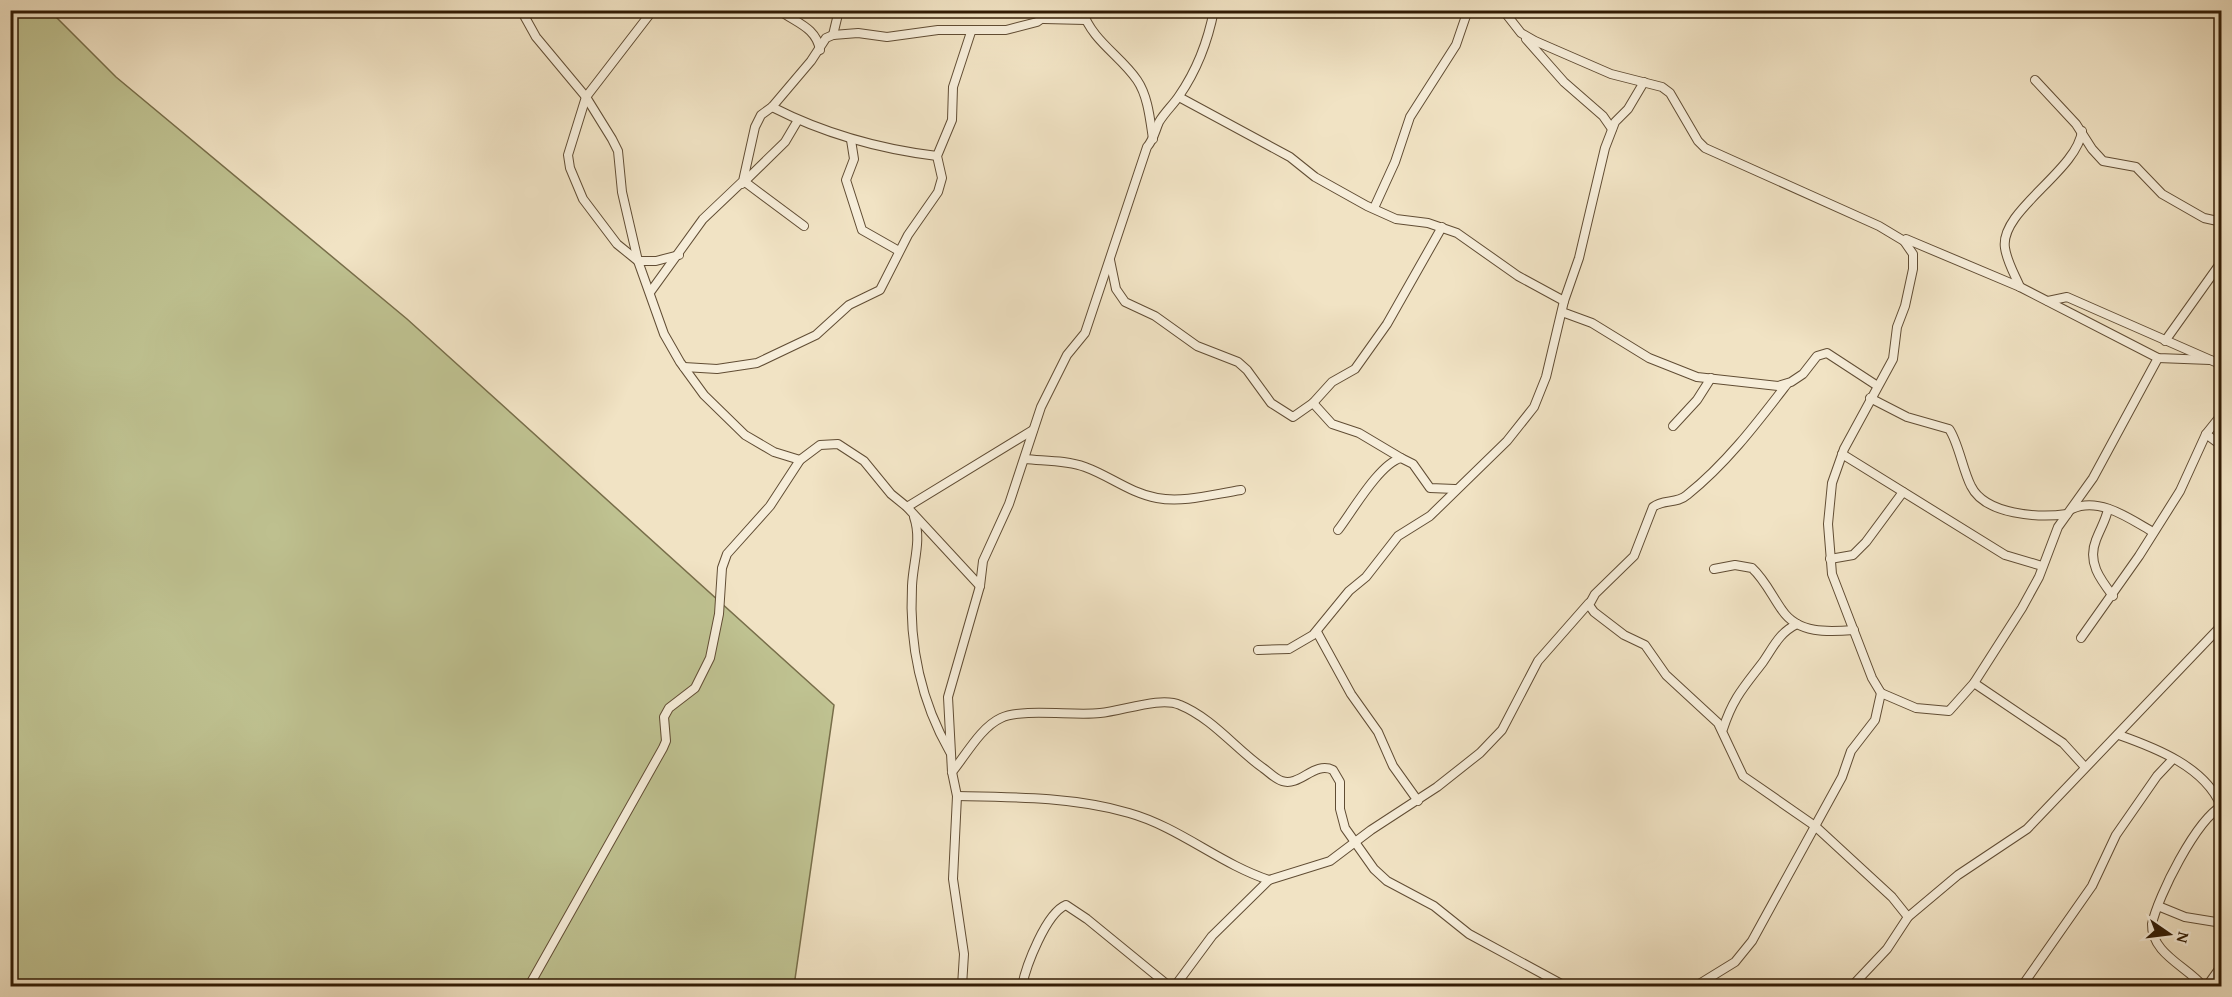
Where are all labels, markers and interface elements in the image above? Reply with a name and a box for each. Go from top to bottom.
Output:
north arrow [2139,904,2199,964]
text: N [2171,930,2196,946]

